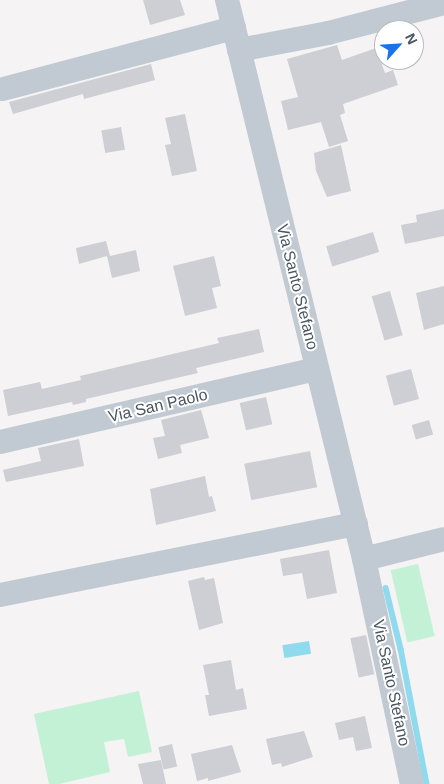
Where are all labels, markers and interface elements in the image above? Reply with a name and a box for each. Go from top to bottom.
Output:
north arrow [374,20,424,70]
text: N [402,31,421,47]
street label: Via Santo Stefano [272,222,322,352]
street label: Via San Paolo [107,385,209,427]
street label: Via Santo Stefano [368,618,414,748]

